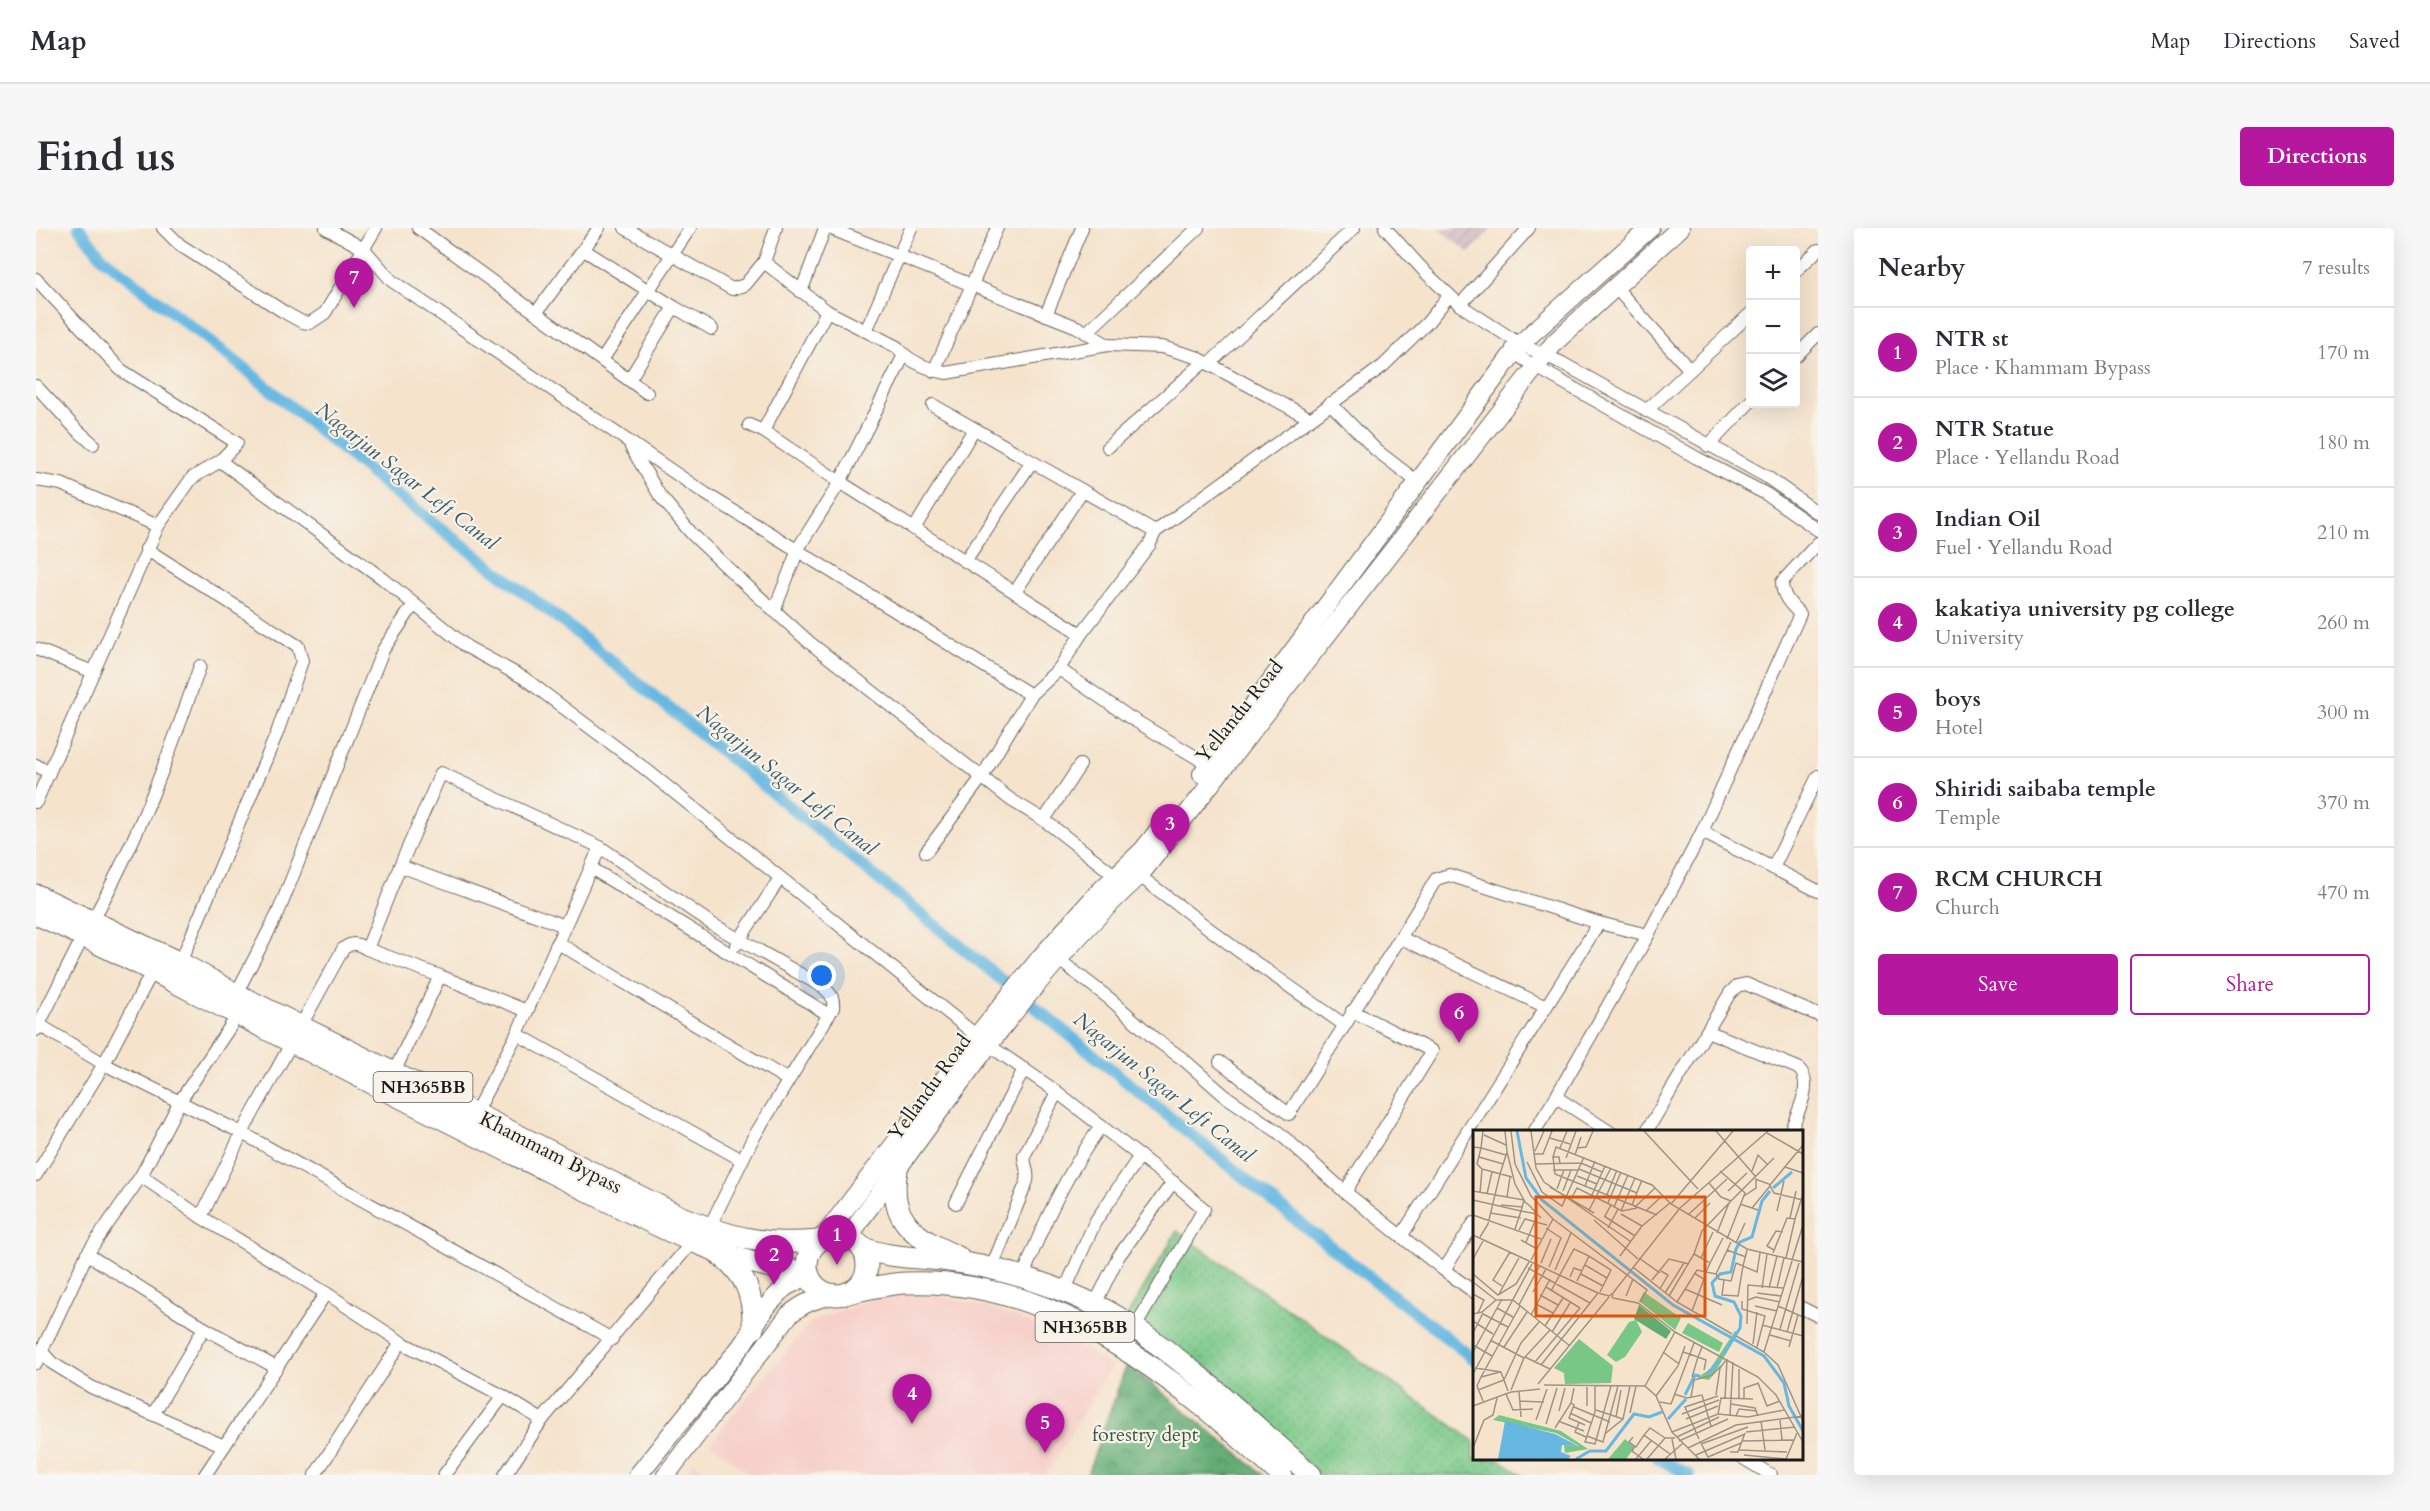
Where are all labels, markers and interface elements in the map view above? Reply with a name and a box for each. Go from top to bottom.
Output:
text: Map [30,22,87,60]
text: Map [2150,27,2190,56]
text: Directions [2223,27,2316,56]
text: Saved [2349,27,2400,56]
button: Directions [2240,127,2394,186]
text: Find us [36,128,176,185]
map controls [1746,246,1800,408]
button: + [1746,246,1800,300]
text: Nearby [1878,250,1966,285]
text: 7 results [2302,254,2370,281]
pin: 7 [334,259,374,308]
button: − [1746,300,1800,354]
text: NTR st [1935,324,2008,354]
text: 1 [1892,339,1903,366]
text: 170 m [2317,339,2370,366]
button: layers [1746,354,1800,408]
text: Place · Khammam Bypass [1935,354,2151,381]
water label: Nagarjun Sagar Left Canal [309,396,505,558]
text: NTR Statue [1935,414,2054,444]
text: 2 [1892,429,1903,456]
text: 180 m [2317,429,2370,456]
text: Place · Yellandu Road [1935,444,2120,471]
text: Indian Oil [1935,504,2041,534]
text: 3 [1892,519,1903,546]
text: 210 m [2317,519,2370,546]
text: Fuel · Yellandu Road [1935,534,2113,561]
text: kakatiya university pg college [1935,594,2235,624]
text: 4 [1892,609,1903,636]
text: 260 m [2317,609,2370,636]
text: University [1935,624,2024,651]
street label: Yellandu Road [1190,654,1289,768]
text: boys [1935,684,1981,714]
water label: Nagarjun Sagar Left Canal [690,698,884,863]
text: 5 [1892,699,1903,726]
text: 300 m [2317,699,2370,726]
text: Hotel [1935,714,1983,741]
text: Shiridi saibaba temple [1935,774,2156,804]
text: 6 [1892,789,1903,816]
text: 370 m [2317,789,2370,816]
pin: 3 [1150,804,1190,854]
text: Temple [1935,804,2000,831]
text: RCM CHURCH [1935,864,2103,894]
text: 7 [1892,879,1903,906]
text: 470 m [2317,879,2370,906]
text: Church [1935,894,2000,921]
button: Save [1878,954,2118,1015]
button: Share [2130,954,2370,1015]
your location [807,961,836,990]
pin: 6 [1440,994,1478,1043]
water label: Nagarjun Sagar Left Canal [1067,1005,1261,1170]
street label: Yellandu Road [882,1028,977,1146]
road number: NH365BB [374,1072,472,1102]
street label: Khammam Bypass [475,1105,626,1200]
inset map [1473,1130,1803,1460]
pin: 1 [818,1216,856,1265]
pin: 2 [754,1236,794,1285]
road number: NH365BB [1036,1312,1134,1342]
pin: 4 [892,1374,932,1424]
pin: 5 [1026,1404,1064,1453]
park label: forestry dept [1092,1421,1199,1448]

